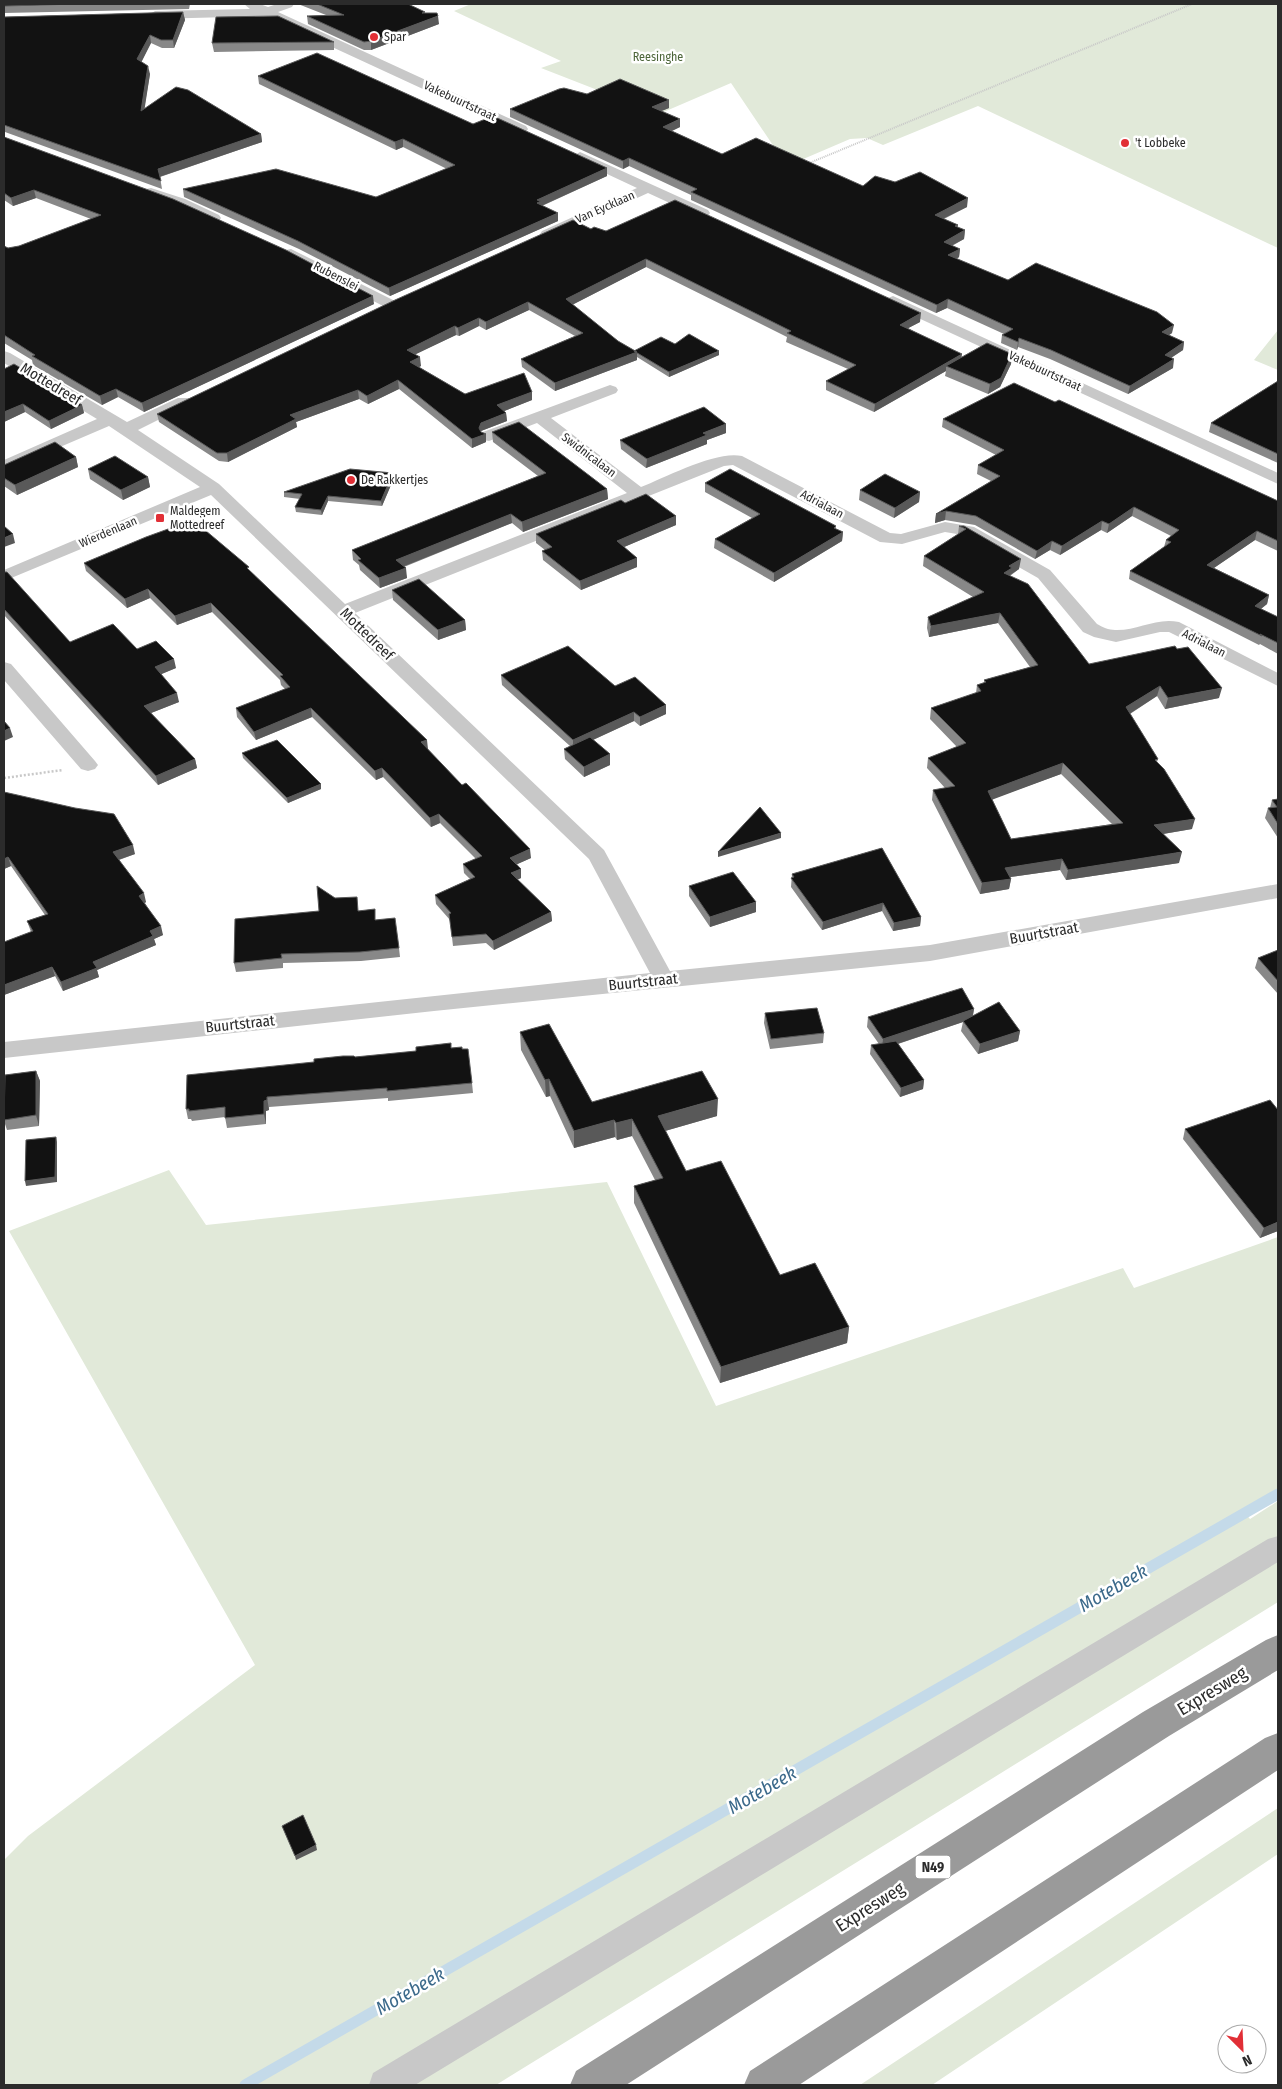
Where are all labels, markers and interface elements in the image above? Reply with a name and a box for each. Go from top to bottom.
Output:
place label: Spar [384,30,407,44]
marker: Spar [368,31,380,43]
park label: Reesinghe [633,50,683,64]
street label: Vakebuurtstraat [421,78,499,124]
place label: 't Lobbeke [1135,136,1186,150]
marker: 't Lobbeke [1119,137,1131,149]
street label: Van Eycklaan [573,188,637,226]
street label: Rubenslei [311,259,361,293]
street label: Vakebuurtstraat [1006,348,1084,394]
street label: Mottedreef [17,359,86,410]
street label: Swidnicalaan [559,430,619,480]
place label: De Rakkertjes [361,473,428,487]
marker: De Rakkertjes [345,474,357,486]
street label: Adrialaan [798,487,846,521]
place label: Maldegem Mottedreef [170,504,226,532]
marker: Maldegem Mottedreef [154,512,166,524]
street label: Wierdenlaan [77,514,139,550]
street label: Mottedreef [336,604,399,665]
street label: Adrialaan [1180,626,1228,660]
street label: Buurtstraat [1008,918,1080,948]
street label: Buurtstraat [607,969,679,995]
street label: Buurtstraat [204,1011,276,1037]
water label: Motebeek [1075,1559,1151,1617]
street label: Expresweg [1173,1661,1251,1720]
water label: Motebeek [724,1761,800,1819]
road number: N49 [916,1855,950,1878]
street label: Expresweg [831,1877,909,1937]
water label: Motebeek [372,1962,448,2020]
north arrow [1217,2024,1267,2074]
text: N [1240,2051,1254,2070]

